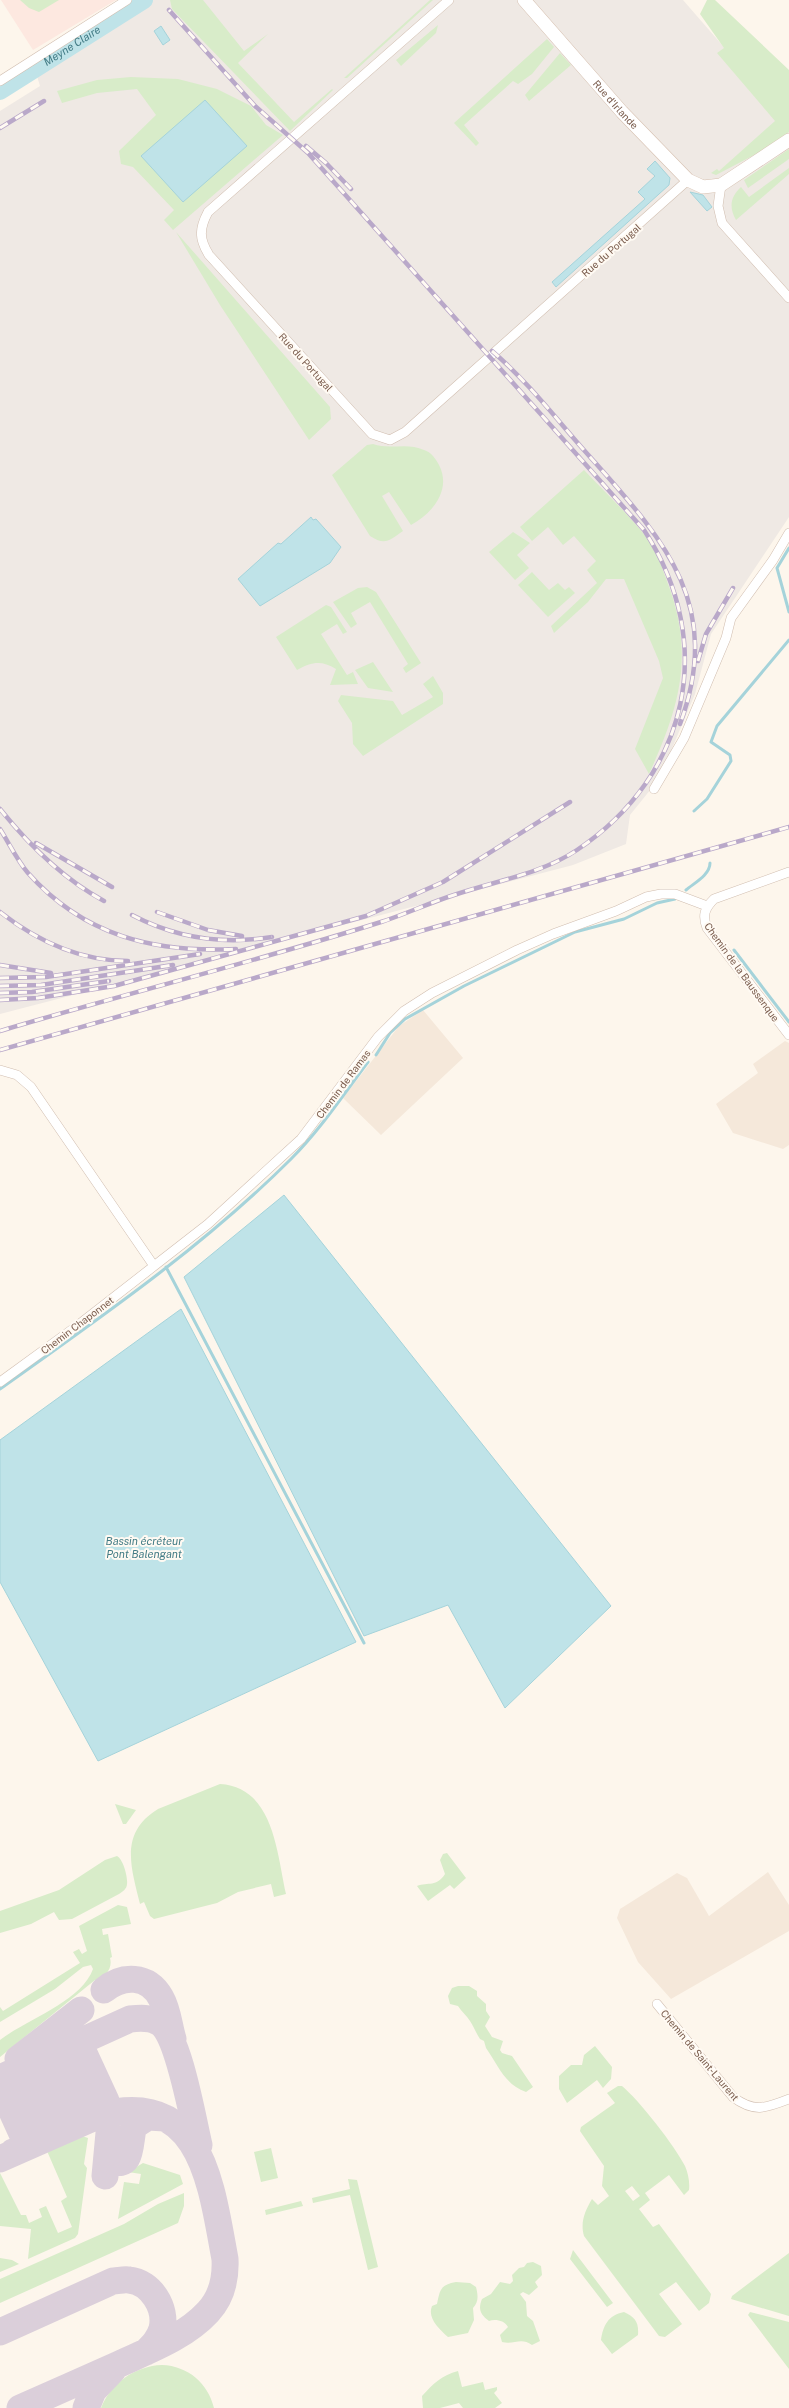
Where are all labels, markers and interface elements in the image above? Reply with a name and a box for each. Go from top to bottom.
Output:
water label: Meyne Claire [41,23,102,68]
street label: Rue d'Irlande [591,78,641,131]
street label: Rue du Portugal [579,221,643,279]
street label: Rue du Portugal [277,330,335,394]
street label: Chemin de la Baussenque [702,920,782,1024]
street label: Chemin de Ramas [313,1047,373,1121]
street label: Chemin Chaponnet [38,1294,116,1356]
water label: Bassin écréteur Pont Balengant [106,1535,183,1560]
street label: Chemin de Saint-Laurent [658,2007,742,2103]

